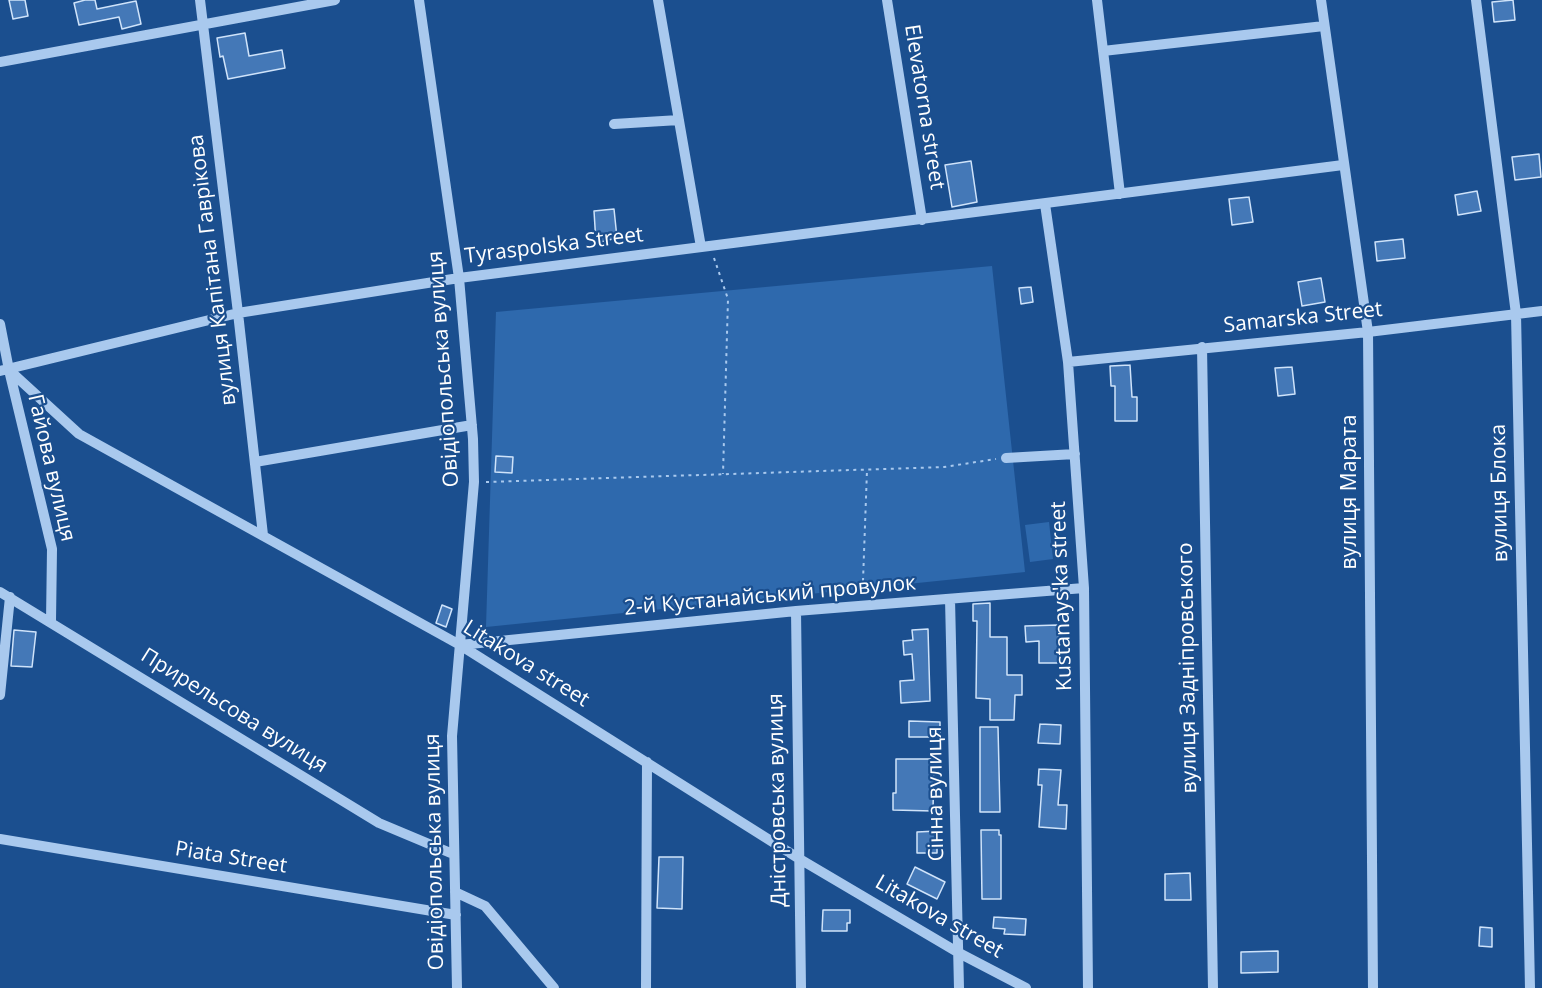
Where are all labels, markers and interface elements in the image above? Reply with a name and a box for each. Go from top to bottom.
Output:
street label: Elevatorna street [899,23,949,191]
street label: вулиця Капітана Гаврікова [184,133,242,407]
street label: Tyraspolska Street [463,223,645,269]
street label: Овідіопольська вулиця [423,250,465,488]
street label: Samarska Street [1222,297,1384,339]
street label: Гайова вулиця [22,392,80,544]
street label: вулиця Марата [1337,415,1363,569]
street label: вулиця Блока [1486,424,1514,562]
street label: Kustanays'ka street [1046,501,1078,691]
street label: вулиця Задніпровського [1173,542,1203,794]
street label: 2-й Кустанайський провулок [623,571,917,621]
street label: Litakova street [458,615,594,713]
street label: Прирельсова вулиця [136,643,332,779]
street label: Дністровська вулиця [764,693,792,907]
street label: Сінна вулиця [922,726,950,862]
street label: Овідіопольська вулиця [420,733,450,971]
street label: Piata Street [173,837,289,879]
street label: Litakova street [870,870,1008,964]

